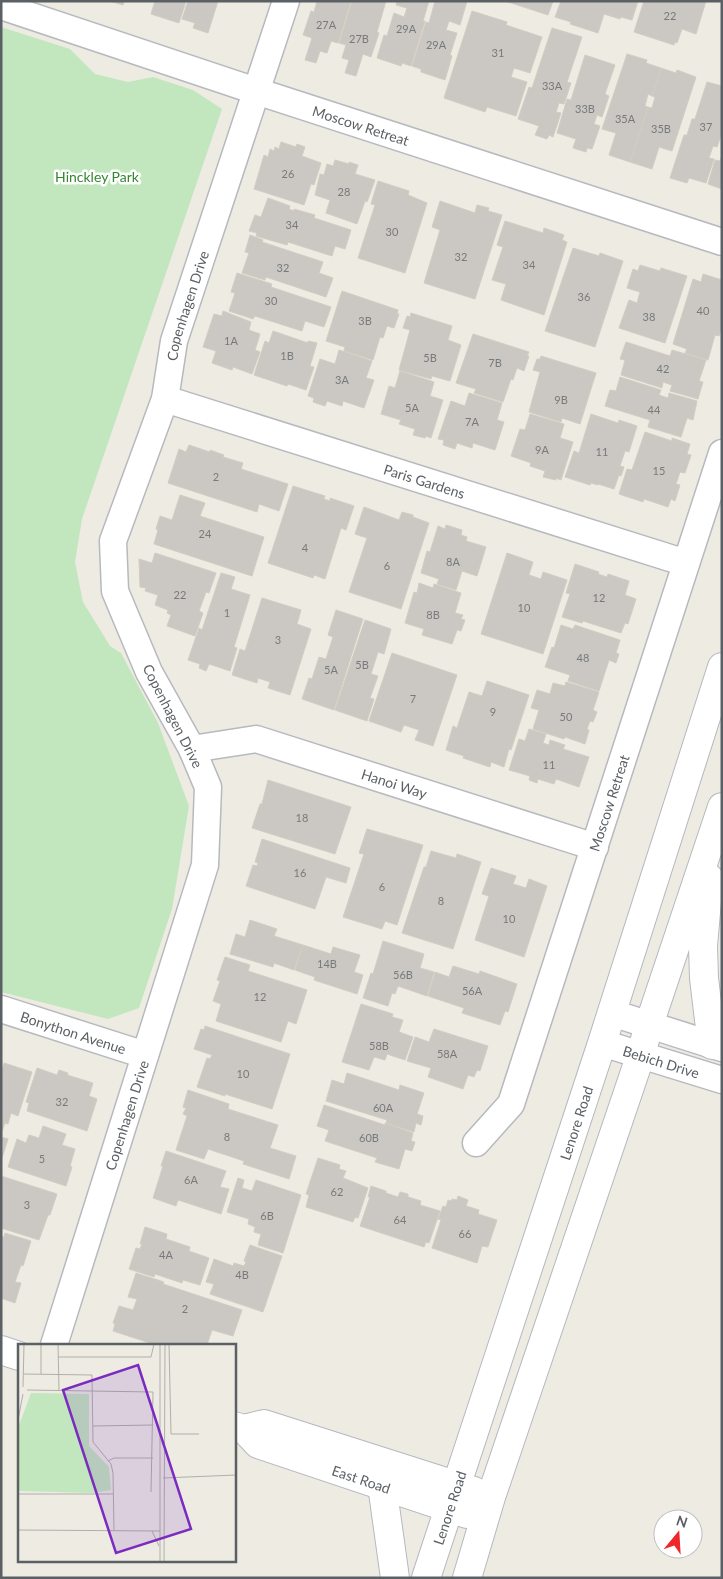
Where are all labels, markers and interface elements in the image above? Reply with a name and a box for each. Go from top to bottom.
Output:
house number: 22 [664,9,676,22]
house number: 27A [316,18,337,31]
house number: 29A [396,22,417,35]
house number: 27B [349,32,369,45]
house number: 29A [426,38,447,51]
house number: 31 [492,46,504,59]
house number: 33A [542,79,563,92]
street label: Moscow Retreat [310,101,411,149]
house number: 33B [575,102,595,115]
house number: 35A [615,112,636,125]
house number: 37 [700,120,712,133]
house number: 35B [651,122,671,135]
house number: 26 [282,167,294,180]
park label: Hinckley Park [55,168,140,185]
house number: 28 [338,185,350,198]
house number: 34 [286,218,299,231]
house number: 30 [386,225,399,238]
street label: Copenhagen Drive [163,248,212,362]
house number: 32 [455,250,467,263]
house number: 34 [523,258,536,271]
house number: 32 [277,261,289,274]
house number: 36 [578,290,590,303]
house number: 30 [265,294,278,307]
house number: 40 [697,304,710,317]
house number: 38 [643,310,655,323]
house number: 3B [358,314,372,327]
house number: 1A [224,334,238,347]
house number: 1B [280,349,294,362]
house number: 5B [423,351,437,364]
house number: 7B [488,356,502,369]
house number: 42 [657,362,669,375]
house number: 3A [335,373,349,386]
house number: 9B [554,393,568,406]
house number: 5A [405,401,419,414]
house number: 44 [648,403,661,416]
house number: 7A [465,415,479,428]
house number: 9A [535,443,549,456]
house number: 11 [596,445,608,458]
street label: Paris Gardens [382,460,467,501]
house number: 15 [653,464,665,477]
house number: 2 [213,470,219,483]
house number: 24 [199,527,212,540]
house number: 4 [302,541,309,554]
house number: 8A [446,555,460,568]
house number: 6 [384,559,390,572]
house number: 22 [174,588,186,601]
house number: 12 [593,591,605,604]
house number: 10 [518,601,531,614]
house number: 1 [224,606,230,619]
house number: 8B [426,608,440,621]
house number: 3 [275,633,281,646]
house number: 48 [577,651,589,664]
house number: 5B [355,658,369,671]
street label: Copenhagen Drive [139,661,207,771]
house number: 5A [324,663,338,676]
house number: 7 [410,692,416,705]
house number: 9 [490,705,496,718]
house number: 50 [560,710,573,723]
street label: Moscow Retreat [585,752,632,853]
house number: 11 [543,758,555,771]
street label: Hanoi Way [360,765,430,802]
house number: 18 [296,811,308,824]
house number: 16 [294,866,306,879]
house number: 6 [379,880,385,893]
house number: 8 [438,894,444,907]
house number: 10 [503,912,516,925]
house number: 14B [317,957,337,970]
house number: 56B [393,968,413,981]
house number: 56A [462,984,483,997]
house number: 12 [254,990,266,1003]
street label: Bonython Avenue [18,1007,128,1057]
house number: 58B [369,1039,389,1052]
street label: Bebich Drive [621,1041,702,1081]
house number: 58A [437,1047,458,1060]
street label: Copenhagen Drive [101,1058,152,1172]
house number: 10 [237,1067,250,1080]
street label: Lenore Road [556,1084,596,1162]
house number: 32 [56,1095,68,1108]
house number: 60A [373,1101,394,1114]
house number: 8 [224,1130,230,1143]
house number: 60B [359,1131,379,1144]
house number: 5 [39,1152,45,1165]
house number: 6A [184,1173,198,1186]
house number: 62 [331,1185,343,1198]
house number: 3 [24,1198,30,1211]
house number: 6B [260,1209,274,1222]
house number: 64 [394,1213,407,1226]
house number: 66 [459,1227,471,1240]
house number: 4A [159,1248,173,1261]
house number: 4B [235,1268,249,1281]
house number: 2 [182,1302,188,1315]
inset map [18,1344,235,1562]
street label: East Road [330,1461,393,1496]
street label: Lenore Road [429,1469,469,1547]
north arrow [653,1509,703,1559]
text: N [674,1511,690,1531]

